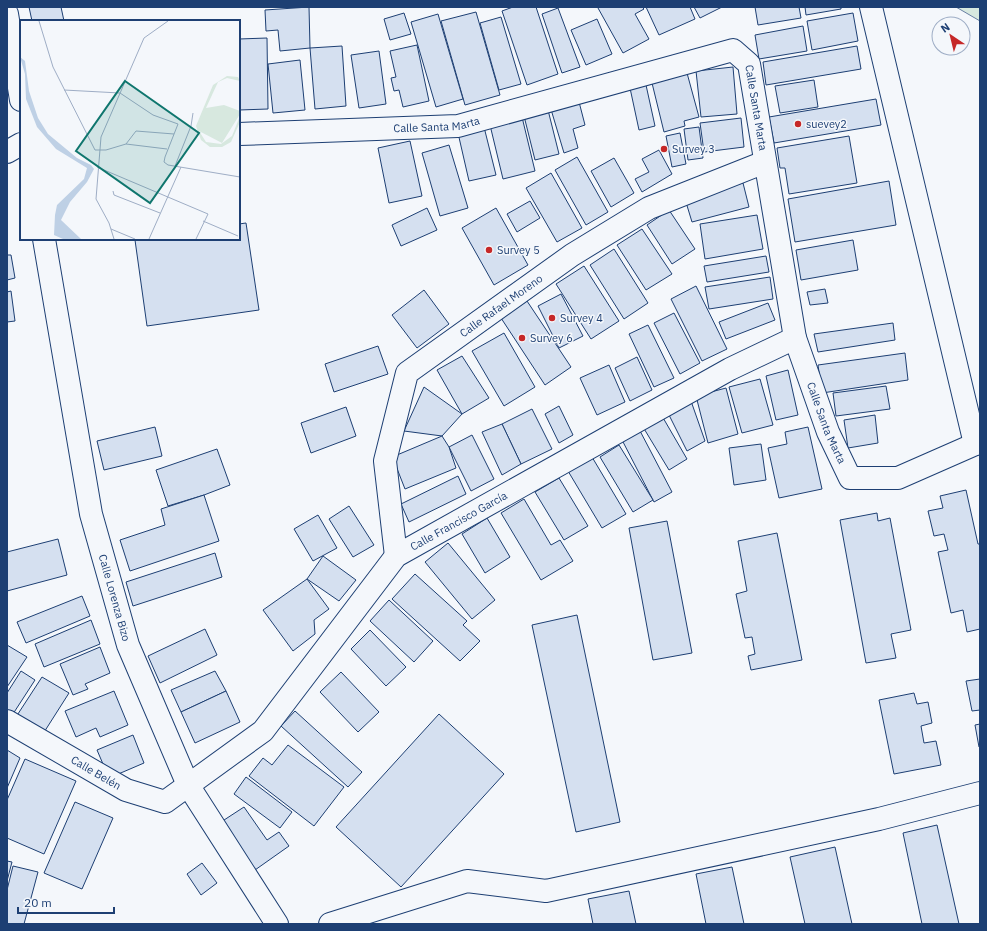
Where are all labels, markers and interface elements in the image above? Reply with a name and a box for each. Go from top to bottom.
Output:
north arrow [931,16,971,56]
inset map [20,20,240,240]
text: N [938,20,953,36]
street label: Calle Santa Marta [742,64,770,152]
street label: Calle Santa Marta [393,113,481,135]
place label: suevey2 [806,117,847,131]
marker: suevey2 [793,119,803,129]
place label: Survey 3 [672,142,715,156]
marker: Survey 3 [659,144,669,154]
place label: Survey 5 [497,243,540,257]
marker: Survey 5 [484,245,494,255]
street label: Calle Rafael Moreno [457,271,545,340]
place label: Survey 4 [560,311,603,325]
marker: Survey 4 [547,313,557,323]
place label: Survey 6 [530,331,573,345]
marker: Survey 6 [517,333,527,343]
street label: Calle Santa Marta [804,380,849,466]
street label: Calle Francisco García [408,488,510,554]
street label: Calle Lorenza Bizo [96,553,134,643]
street label: Calle Belén [68,753,124,793]
scale bar [18,889,114,915]
text: 20 m [24,895,52,910]

